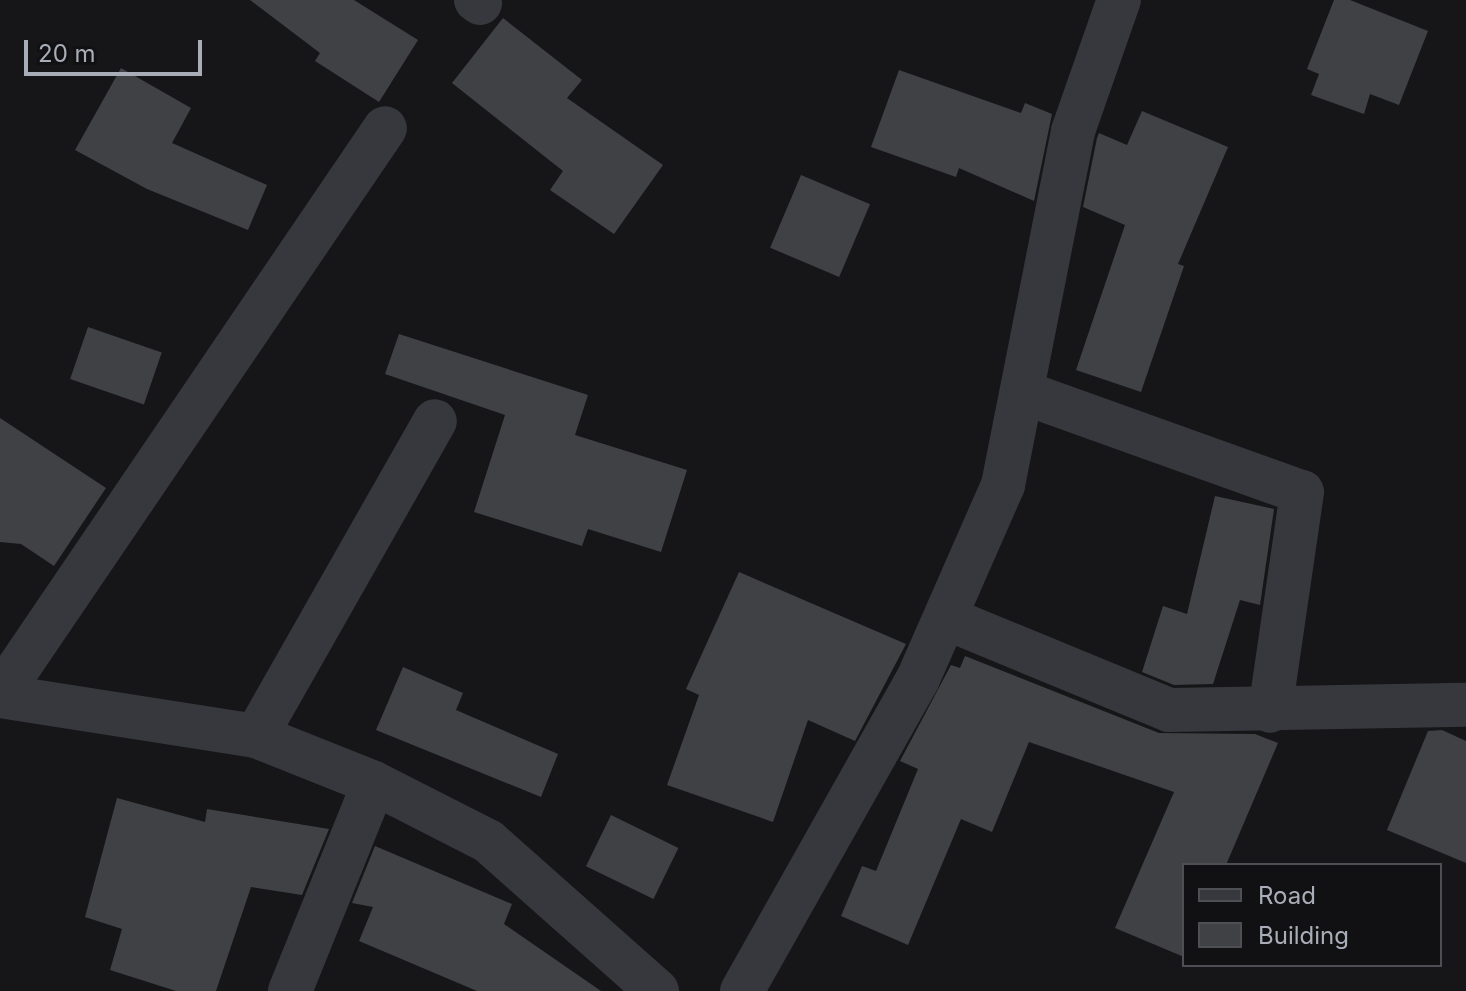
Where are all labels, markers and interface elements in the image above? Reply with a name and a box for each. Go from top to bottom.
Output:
scale bar [28,24,206,74]
text: 20 m [38,39,96,68]
legend [1182,863,1442,967]
text: Road [1258,881,1316,910]
text: Building [1258,921,1349,950]

